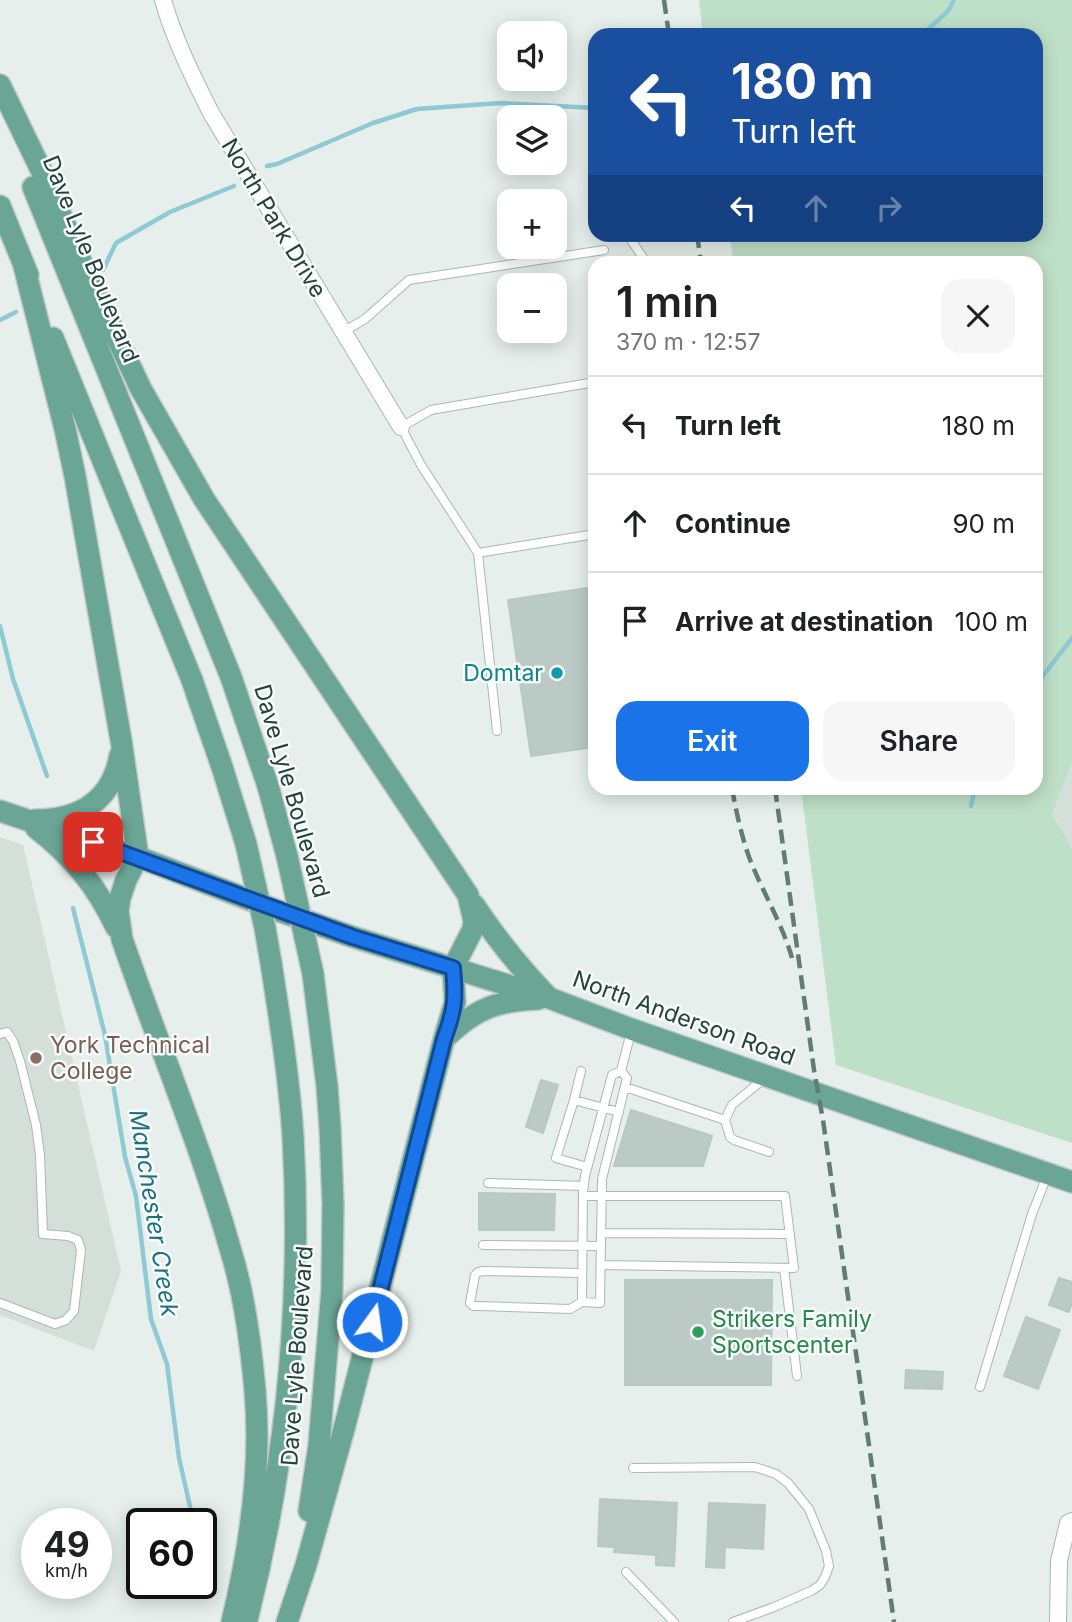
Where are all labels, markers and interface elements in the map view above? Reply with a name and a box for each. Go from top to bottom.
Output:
map controls [497,21,567,343]
button: sound [497,21,567,91]
text: 180 m [731,52,873,111]
icon: left [616,56,707,147]
button: layers [497,105,567,175]
text: Turn left [731,112,856,151]
street label: North Park Drive [216,133,332,303]
street label: Dave Lyle Boulevard [37,152,145,366]
button: + [497,189,567,259]
icon: left [724,189,762,227]
icon: ahead [797,189,835,227]
icon: right [870,189,908,227]
button: − [497,273,567,343]
text: 1 min [616,276,719,327]
button: close [941,279,1015,353]
text: 370 m · 12:57 [616,328,761,356]
icon: left [616,406,654,444]
text: Turn left [675,410,781,441]
text: 180 m [942,410,1015,441]
icon: ahead [616,504,654,542]
text: Continue [675,508,791,539]
text: 90 m [952,508,1015,539]
icon: arrive [616,602,654,640]
text: Arrive at destination [675,606,934,637]
text: 100 m [955,606,1028,637]
place label: Domtar [463,659,543,687]
marker: Domtar [549,665,565,681]
street label: Dave Lyle Boulevard [248,681,336,901]
button: Exit [616,701,809,781]
button: Share [823,701,1015,781]
pin [63,812,123,872]
icon: arrive [74,823,112,861]
street label: North Anderson Road [569,965,799,1071]
place label: York Technical College [50,1031,210,1085]
marker: York Technical College [28,1050,44,1066]
water label: Manchester Creek [123,1107,185,1319]
street label: Dave Lyle Boulevard [275,1245,319,1467]
position arrow [335,1285,409,1359]
place label: Strikers Family Sportscenter [712,1305,872,1359]
marker: Strikers Family Sportscenter [690,1324,706,1340]
speed limit sign: 60 [126,1508,217,1599]
text: 49 [43,1523,90,1565]
text: km/h [45,1560,88,1581]

